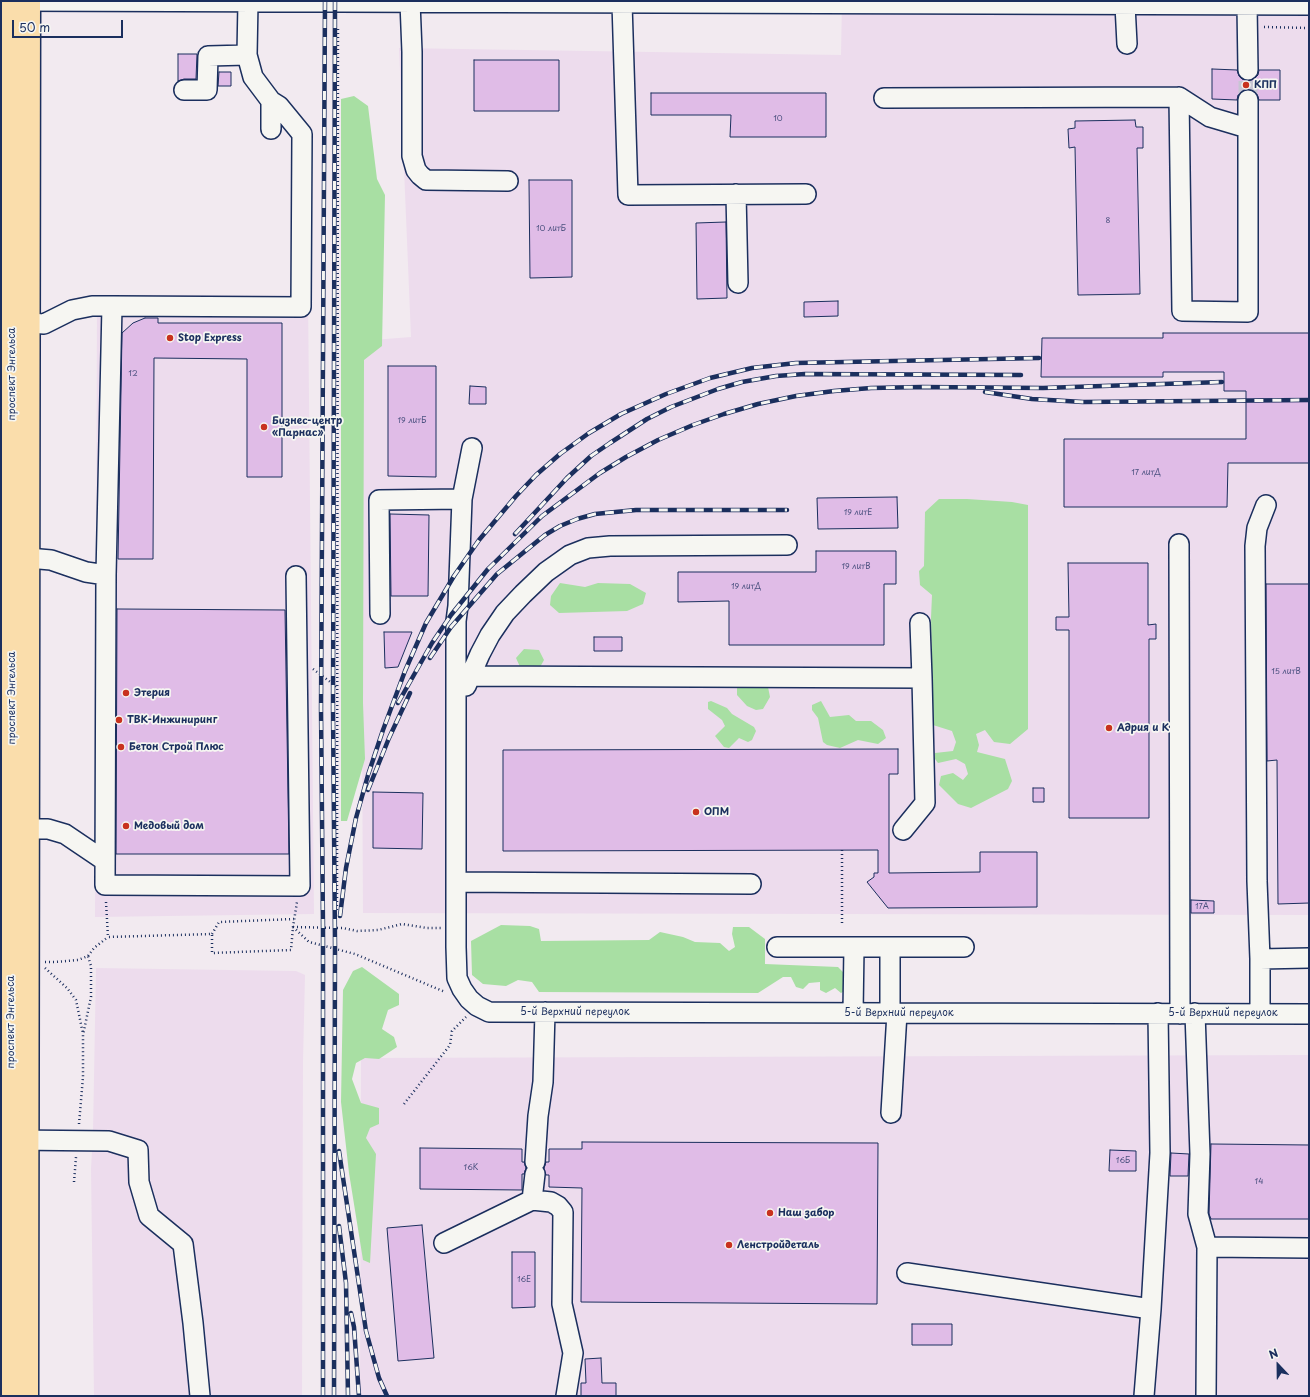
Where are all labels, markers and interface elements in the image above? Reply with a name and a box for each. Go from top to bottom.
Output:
scale bar [14,12,125,38]
text: 50 m [19,18,50,36]
place label: КПП [1254,79,1277,91]
marker: КПП [1241,80,1251,90]
house number: 10 [773,114,783,124]
house number: 8 [1106,216,1110,226]
house number: 10 литБ [536,224,566,234]
street label: проспект Энгельса [6,327,18,421]
place label: Stop Express [178,332,242,344]
marker: Stop Express [165,333,175,343]
house number: 12 [128,369,138,379]
place label: Бизнес-центр «Парнас» [272,415,342,438]
house number: 19 литБ [398,416,426,426]
marker: Бизнес-центр «Парнас» [259,422,269,432]
house number: 17 литД [1131,468,1161,478]
house number: 19 литЕ [844,508,872,518]
house number: 19 литВ [841,562,871,572]
house number: 19 литД [731,582,761,592]
street label: проспект Энгельса [6,651,18,745]
house number: 15 литВ [1271,667,1301,677]
place label: Этерия [134,687,170,699]
marker: Этерия [121,688,131,698]
place label: ТВК-Инжиниринг [127,714,217,726]
marker: ТВК-Инжиниринг [114,715,124,725]
place label: Адрия и К [1117,722,1169,734]
marker: Адрия и К [1104,723,1114,733]
place label: Бетон Строй Плюс [129,741,224,753]
marker: Бетон Строй Плюс [116,742,126,752]
place label: ОПМ [704,806,729,818]
marker: ОПМ [691,807,701,817]
place label: Медовый дом [134,820,204,832]
marker: Медовый дом [121,821,131,831]
house number: 17А [1195,902,1209,912]
street label: проспект Энгельса [5,975,17,1069]
street label: 5-й Верхний переулок [520,1006,630,1018]
street label: 5-й Верхний переулок [844,1007,954,1019]
street label: 5-й Верхний переулок [1168,1007,1278,1019]
house number: 16Б [1116,1156,1130,1166]
house number: 16К [464,1163,478,1173]
house number: 14 [1255,1177,1263,1187]
place label: Наш забор [778,1207,834,1219]
marker: Наш забор [765,1208,775,1218]
place label: Ленстройдеталь [737,1239,819,1251]
marker: Ленстройдеталь [724,1240,734,1250]
house number: 16Е [517,1275,531,1285]
text: N [1266,1344,1281,1363]
north arrow [1258,1345,1298,1385]

